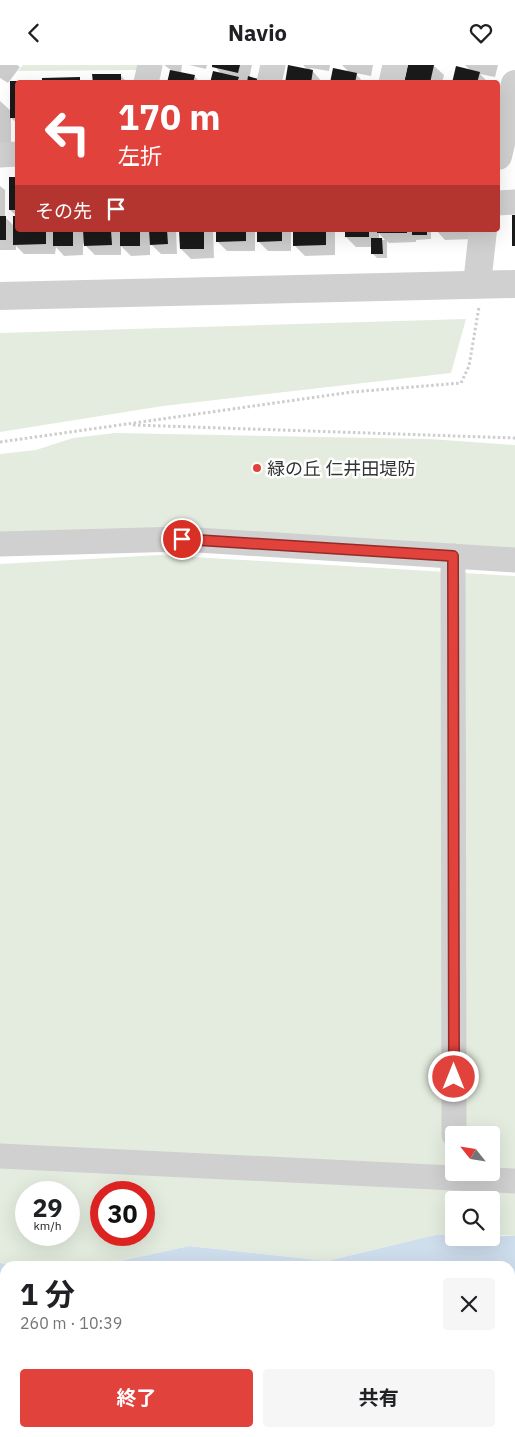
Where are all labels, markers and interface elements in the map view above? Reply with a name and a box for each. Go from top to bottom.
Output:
text: Navio [228,18,287,47]
icon: back [20,19,48,47]
icon: heart [467,19,495,47]
text: 170 m [118,94,221,140]
icon: left [35,100,100,165]
text: 左折 [118,141,162,170]
icon: arrive [102,195,130,223]
text: その先 [35,199,92,223]
place label: 緑の丘 仁井田堤防 [267,457,415,480]
marker: 緑の丘 仁井田堤防 [251,462,263,474]
pin [161,518,203,560]
icon: arrive [168,525,196,553]
position arrow [427,1050,479,1102]
north arrow [445,1126,500,1181]
map controls [445,1126,500,1246]
speed limit sign: 30 [90,1181,155,1246]
text: 29 [32,1191,63,1224]
button: search [445,1191,500,1246]
text: km/h [33,1218,62,1233]
text: 1 分 [20,1274,75,1313]
button: close [443,1278,495,1330]
text: 260 m · 10:39 [20,1313,122,1333]
button: 終了 [20,1369,253,1427]
button: 共有 [263,1369,495,1427]

